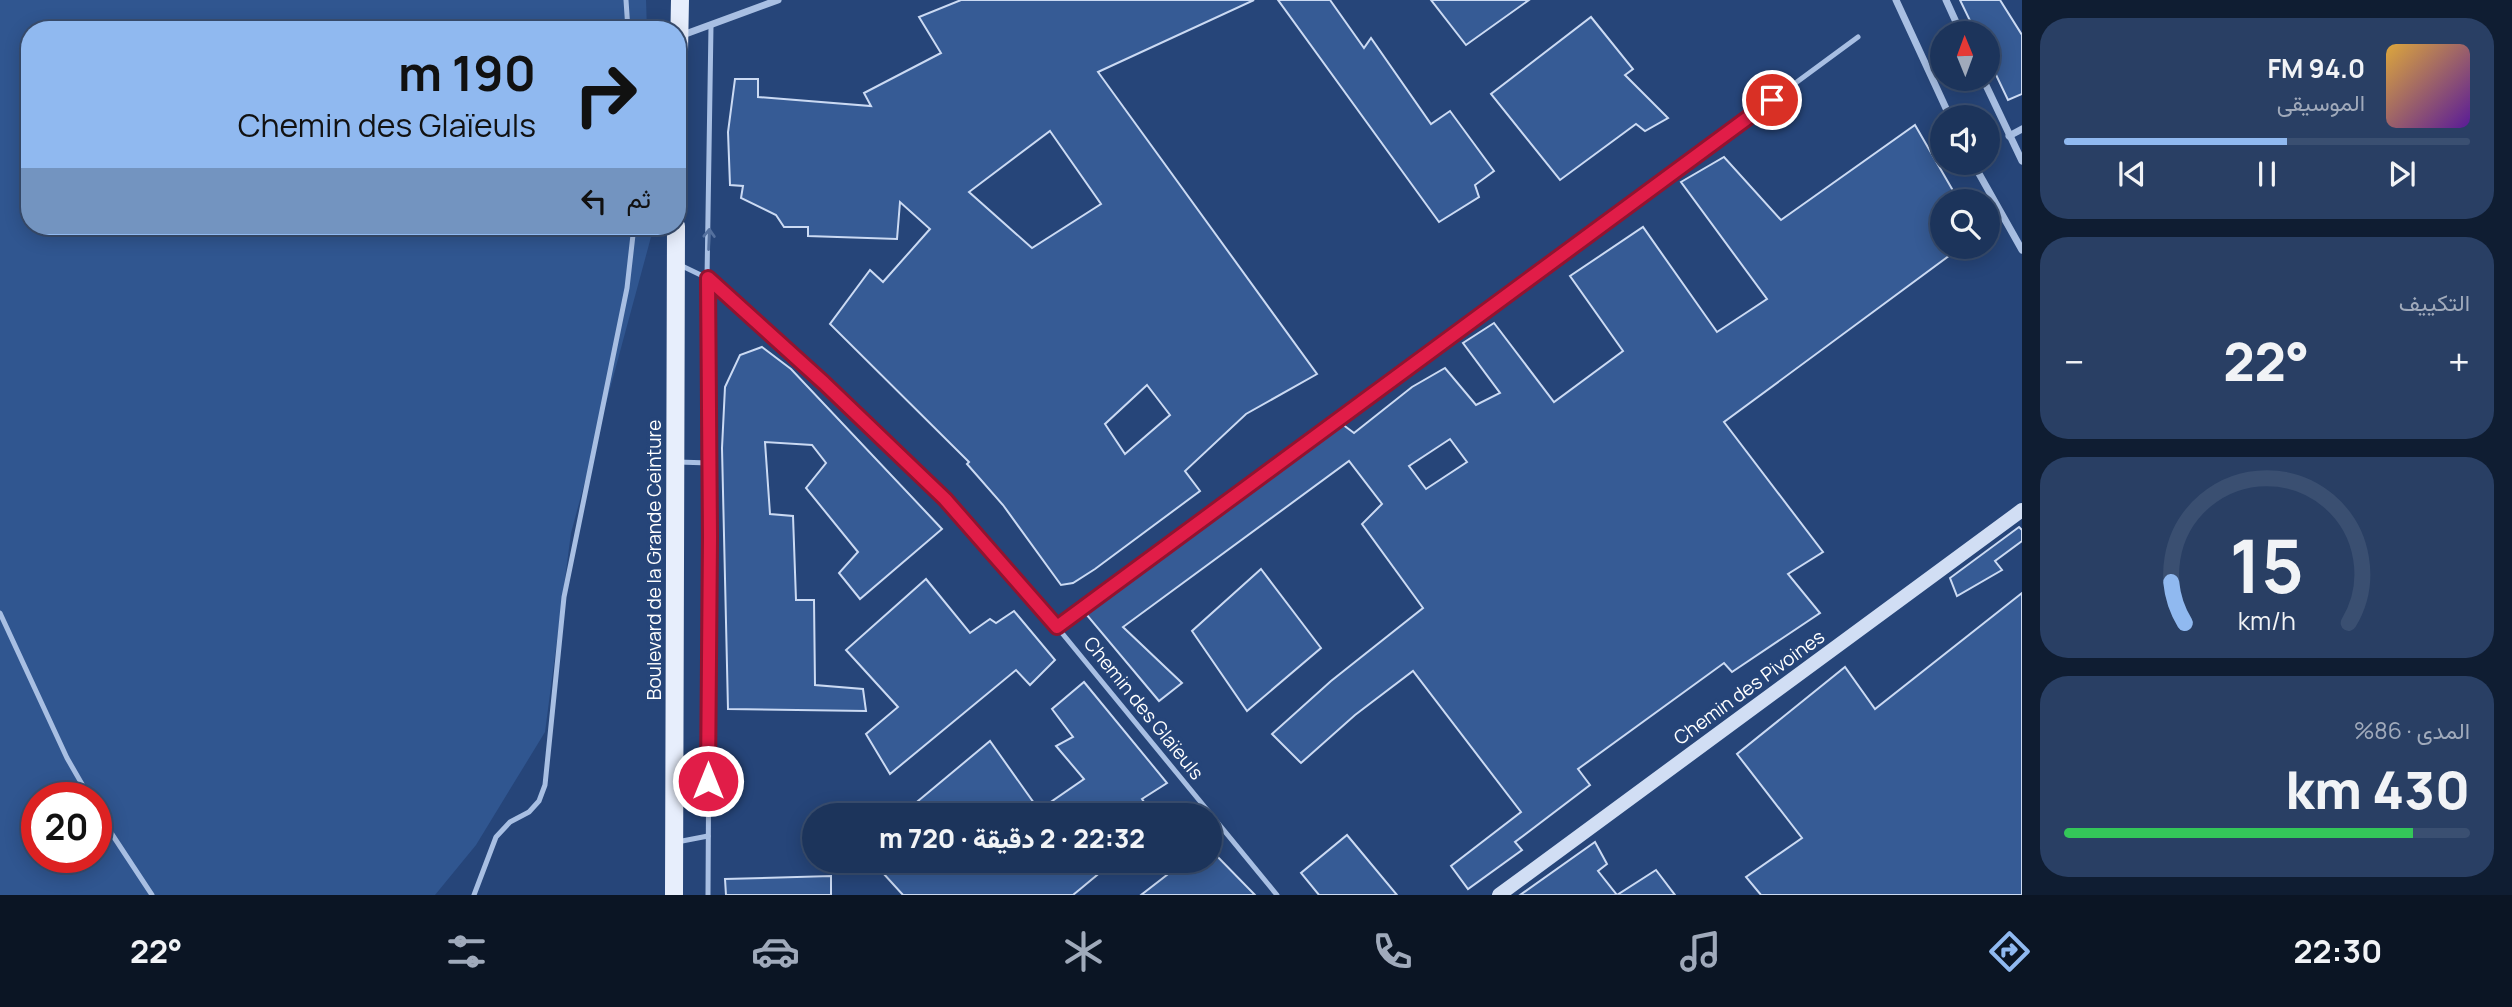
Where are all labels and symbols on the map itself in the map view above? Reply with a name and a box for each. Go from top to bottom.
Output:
north arrow [1930,21,2000,91]
pin [1742,70,1802,130]
one-way arrow [702,228,715,251]
street label: Boulevard de la Grande Ceinture [641,420,667,700]
street label: Chemin des Pivoines [1668,623,1830,751]
street label: Chemin des Glaïeuls [1078,631,1210,785]
position arrow [671,744,745,818]
speed limit sign: 20 [21,782,112,873]

